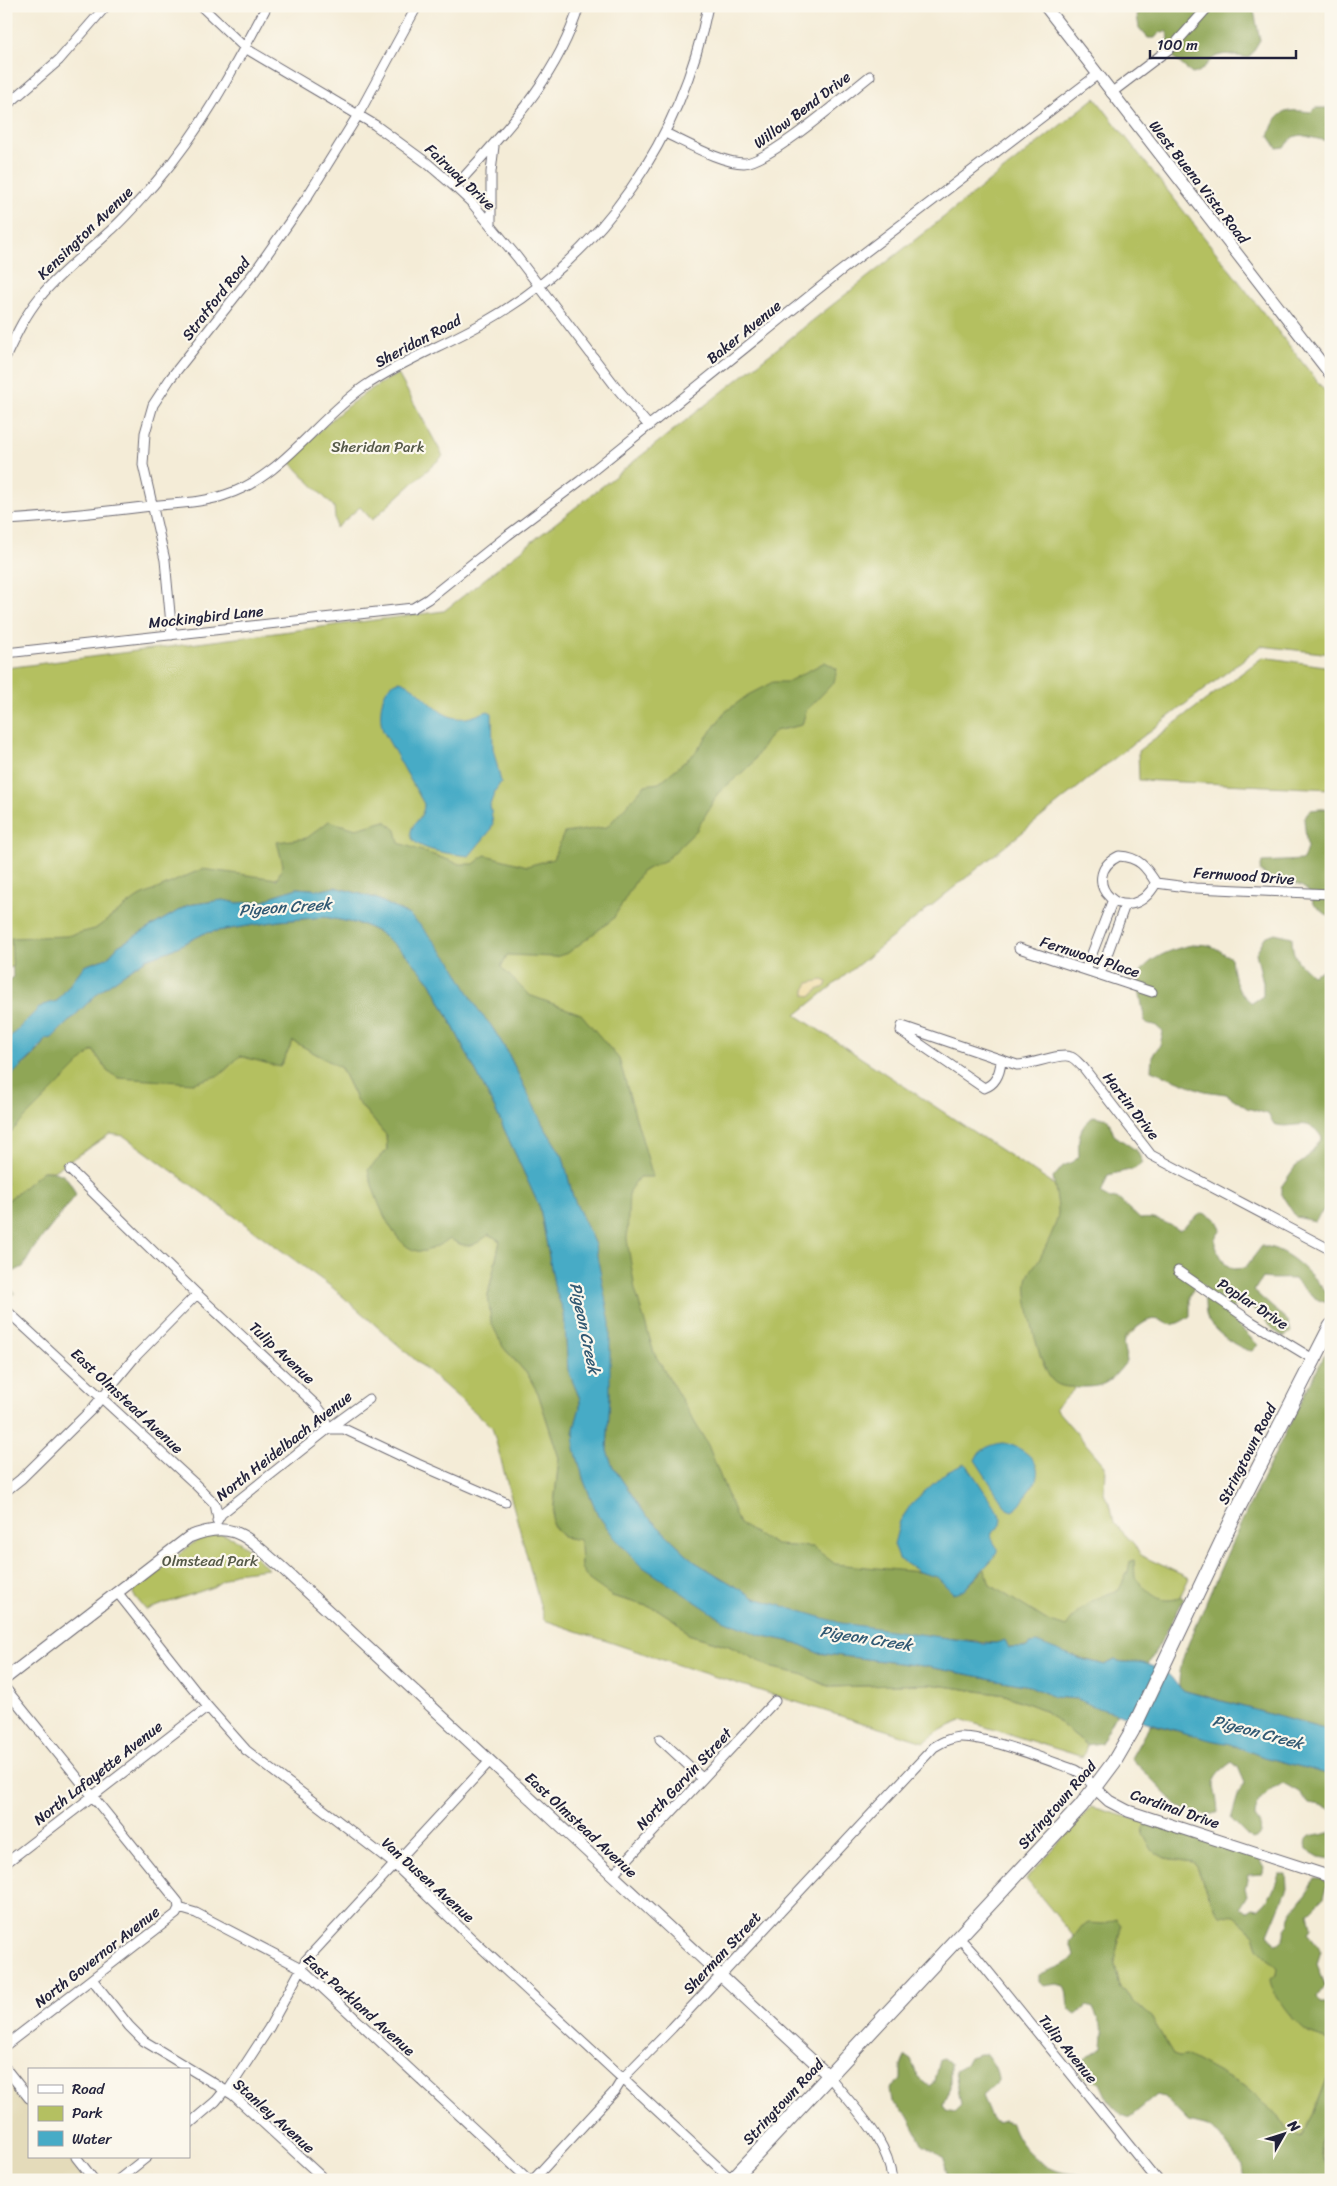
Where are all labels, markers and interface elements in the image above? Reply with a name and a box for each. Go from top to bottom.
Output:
scale bar [1150,28,1296,60]
text: 100 m [1157,32,1198,58]
street label: Willow Bend Drive [748,64,857,155]
street label: West Buena Vista Road [1142,114,1256,250]
street label: Fairway Drive [418,137,502,217]
street label: Kensington Avenue [31,180,139,286]
street label: Stratford Road [175,251,258,346]
street label: Baker Avenue [701,293,788,371]
street label: Sheridan Road [370,307,467,375]
park label: Sheridan Park [331,434,425,460]
street label: Mockingbird Lane [147,598,265,636]
street label: Fernwood Drive [1193,859,1296,893]
water label: Pigeon Creek [238,889,335,925]
street label: Fernwood Place [1037,929,1143,985]
street label: Hartin Drive [1096,1066,1166,1146]
street label: Poplar Drive [1212,1271,1294,1337]
water label: Pigeon Creek [561,1280,609,1379]
street label: Tulip Avenue [243,1315,321,1391]
street label: East Olmstead Avenue [65,1341,190,1461]
street label: North Heidelbach Avenue [210,1384,358,1508]
street label: Stringtown Road [1210,1398,1284,1509]
park label: Olmstead Park [162,1548,259,1574]
water label: Pigeon Creek [818,1616,916,1660]
water label: Pigeon Creek [1210,1706,1309,1759]
street label: North Lafayette Avenue [28,1714,169,1832]
street label: North Garvin Street [629,1721,739,1836]
street label: Stringtown Road [1011,1754,1104,1855]
street label: East Olmstead Avenue [519,1765,644,1885]
street label: Cardinal Drive [1127,1782,1223,1837]
street label: Van Dusen Avenue [375,1831,481,1929]
street label: North Governor Avenue [28,1899,166,2015]
street label: Sherman Street [676,1905,768,2001]
street label: East Parkland Avenue [297,1947,421,2063]
street label: Tulip Avenue [1032,2009,1104,2090]
street label: Stringtown Road [736,2052,831,2151]
legend [28,2068,190,2158]
street label: Stanley Avenue [227,2072,321,2160]
text: Road [72,2076,105,2102]
text: Park [72,2100,103,2126]
north arrow [1260,2108,1310,2158]
text: N [1280,2114,1307,2138]
text: Water [72,2126,112,2152]

